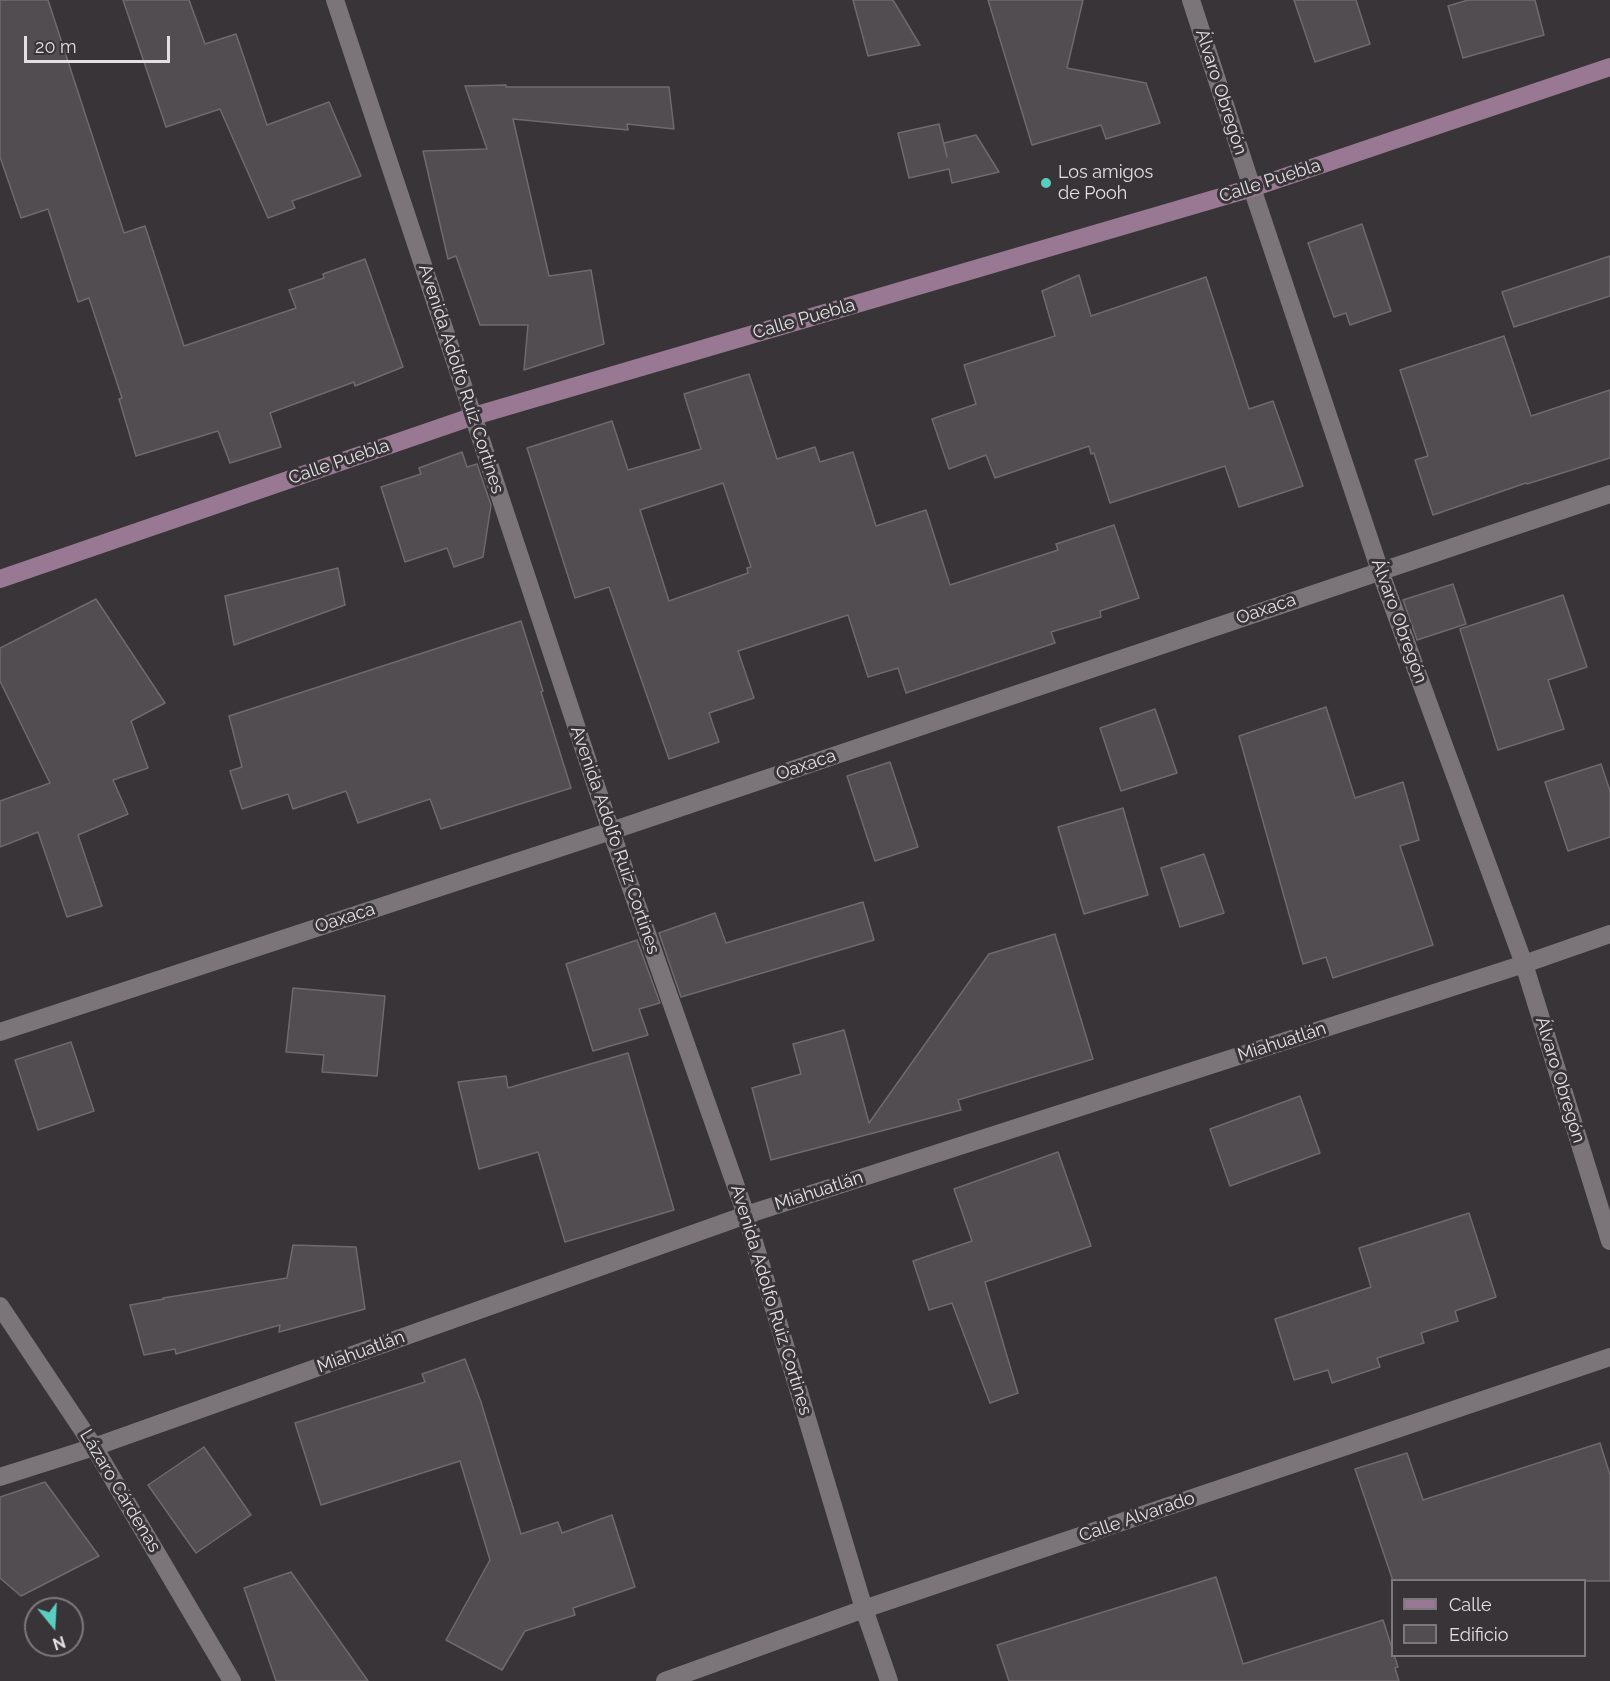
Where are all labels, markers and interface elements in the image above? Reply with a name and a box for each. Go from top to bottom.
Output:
scale bar [27,24,172,62]
street label: Álvaro Obregón [1191,26,1251,158]
text: 20 m [35,36,77,57]
street label: Calle Puebla [1217,154,1323,208]
place label: Los amigos de Pooh [1058,162,1153,204]
marker: Los amigos de Pooh [1039,176,1053,190]
street label: Avenida Adolfo Ruiz Cortines [414,262,508,496]
street label: Calle Puebla [750,294,858,344]
street label: Calle Puebla [286,435,392,489]
street label: Álvaro Obregón [1366,556,1432,686]
street label: Oaxaca [1233,589,1299,629]
street label: Avenida Adolfo Ruiz Cortines [566,723,664,957]
street label: Oaxaca [773,745,839,785]
street label: Oaxaca [312,898,378,938]
street label: Álvaro Obregón [1531,1014,1589,1146]
street label: Miahuatlán [1235,1018,1329,1066]
street label: Miahuatlán [772,1167,866,1215]
street label: Avenida Adolfo Ruiz Cortines [726,1182,816,1418]
street label: Miahuatlán [314,1326,408,1378]
street label: Lázaro Cárdenas [75,1426,165,1556]
street label: Calle Alvarado [1076,1487,1198,1547]
legend [1391,1579,1586,1657]
text: Calle [1449,1594,1492,1615]
north arrow [24,1597,84,1657]
text: Edificio [1449,1624,1508,1645]
text: N [50,1632,68,1654]

